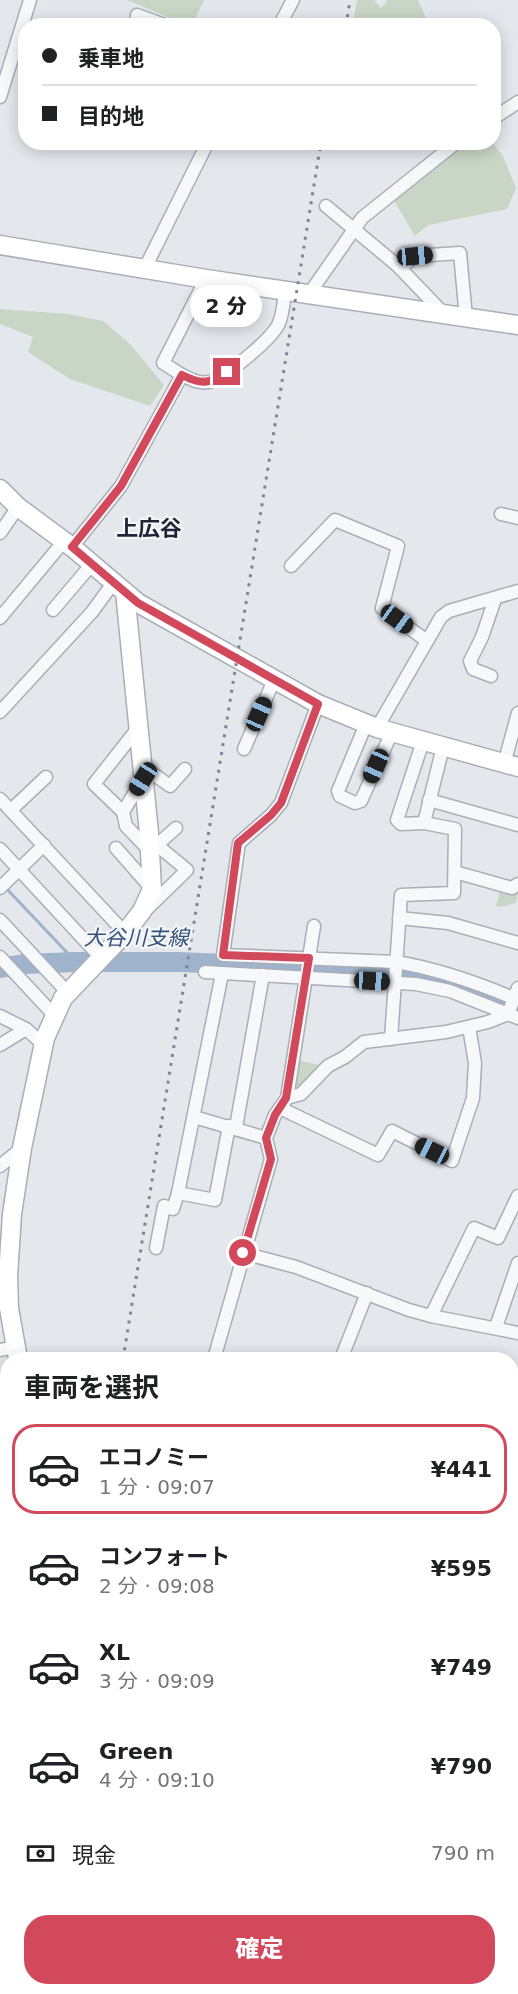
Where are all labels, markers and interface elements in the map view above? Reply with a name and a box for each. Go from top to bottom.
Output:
text: 乗車地 [78,46,144,71]
text: 目的地 [78,104,144,129]
car [396,245,434,267]
callout: 2 分 [191,285,263,327]
text: 2 分 [206,294,246,318]
route end [213,358,240,385]
district label: 上広谷 [116,516,182,541]
car [377,601,417,637]
car [243,694,275,734]
car [360,746,392,786]
car [126,759,160,799]
water label: 大谷川支線 [84,926,191,950]
car [354,971,390,991]
car [412,1135,452,1167]
route start [229,1239,256,1266]
text: 車両を選択 [24,1372,159,1403]
icon: car [27,1442,81,1496]
text: エコノミー [99,1445,209,1470]
text: ¥441 [431,1457,492,1482]
text: 1 分 · 09:07 [99,1475,215,1499]
icon: car [27,1541,81,1595]
text: コンフォート [99,1544,230,1569]
text: ¥595 [431,1556,492,1581]
text: 2 分 · 09:08 [99,1574,215,1598]
icon: car [27,1640,81,1694]
text: XL [99,1640,130,1665]
text: ¥749 [431,1655,492,1680]
text: 3 分 · 09:09 [99,1669,215,1693]
icon: car [27,1739,81,1793]
text: Green [99,1739,173,1764]
text: ¥790 [431,1754,492,1779]
text: 4 分 · 09:10 [99,1768,215,1792]
icon: cash [24,1837,57,1870]
text: 790 m [431,1841,495,1865]
text: 現金 [72,1843,116,1868]
button: 確定 [24,1915,495,1984]

